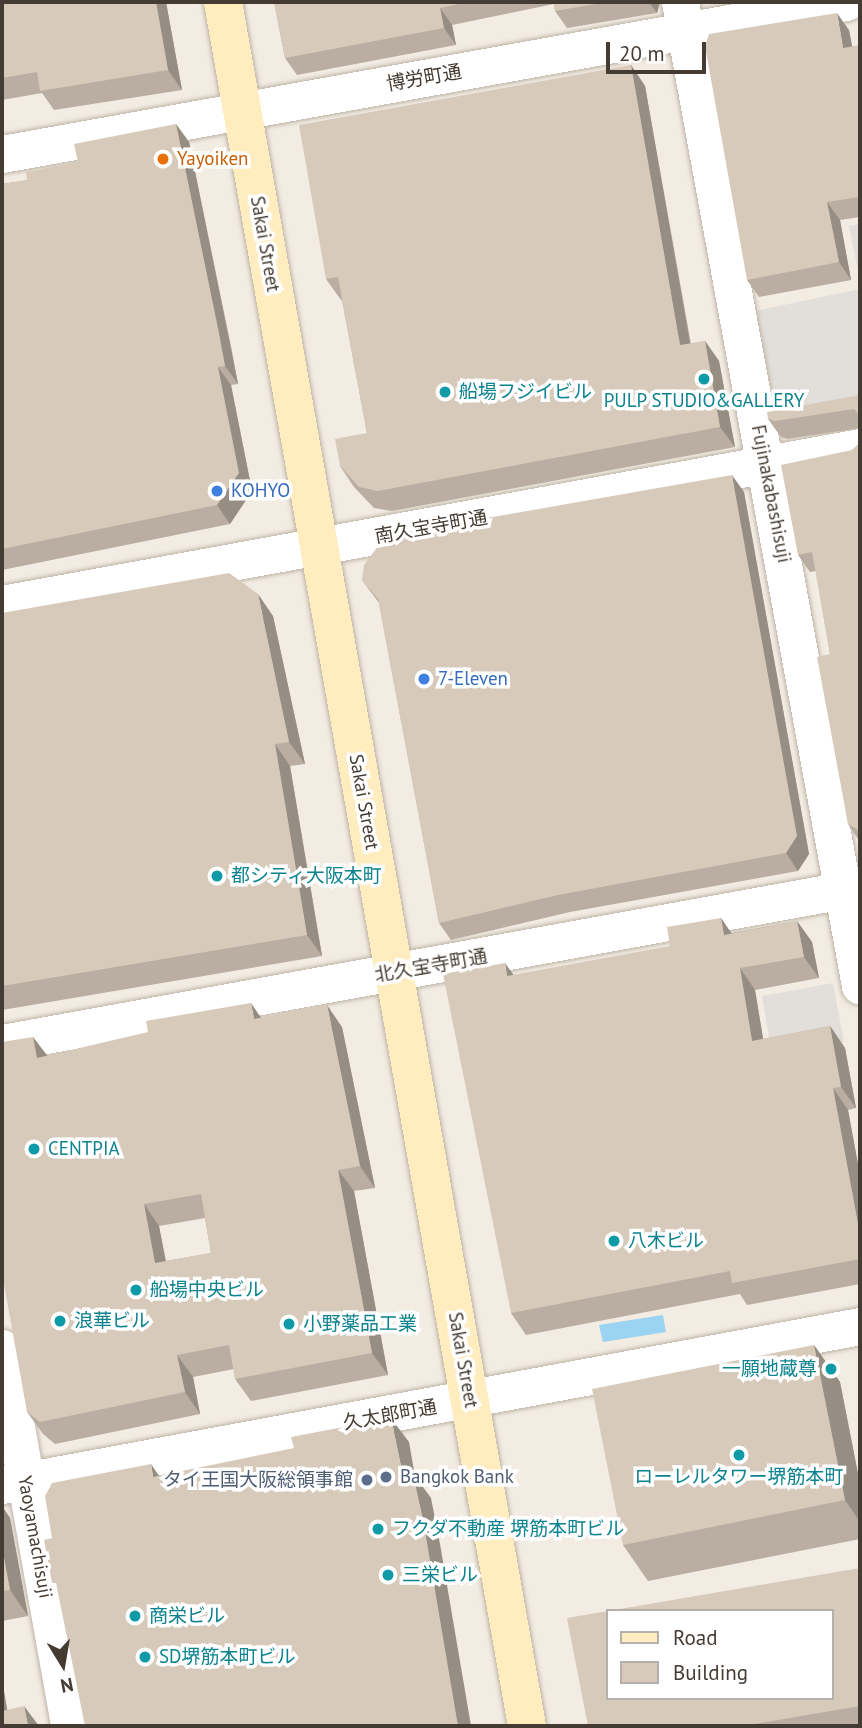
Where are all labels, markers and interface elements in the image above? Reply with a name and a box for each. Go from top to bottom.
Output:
scale bar [610,28,710,72]
text: 20 m [619,40,665,67]
street label: 博労町通 [385,60,463,96]
place label: Yayoiken [177,148,248,170]
marker: Yayoiken [155,151,171,167]
street label: Sakai Street [245,194,285,294]
marker: PULP STUDIO&GALLERY [696,371,712,387]
place label: 船場フジイビル [459,381,592,403]
marker: 船場フジイビル [437,384,453,400]
place label: PULP STUDIO&GALLERY [603,390,805,412]
street label: Fujinakabashisuji [746,423,796,565]
place label: KOHYO [231,480,290,502]
marker: KOHYO [209,483,225,499]
street label: 南久宝寺町通 [373,506,489,548]
place label: 7-Eleven [438,668,508,690]
marker: 7-Eleven [416,671,432,687]
street label: Sakai Street [344,752,384,852]
place label: 都シティ大阪本町 [231,865,383,887]
marker: 都シティ大阪本町 [209,868,225,884]
street label: 北久宝寺町通 [373,945,489,987]
place label: CENTPIA [48,1138,120,1160]
marker: CENTPIA [26,1141,42,1157]
place label: 八木ビル [628,1230,704,1252]
marker: 八木ビル [606,1233,622,1249]
place label: 船場中央ビル [150,1279,264,1301]
marker: 船場中央ビル [128,1282,144,1298]
place label: 浪華ビル [74,1310,150,1332]
street label: Sakai Street [443,1310,483,1410]
marker: 浪華ビル [52,1313,68,1329]
place label: 小野薬品工業 [303,1313,417,1335]
marker: 小野薬品工業 [281,1316,297,1332]
place label: 一願地蔵尊 [722,1358,817,1380]
marker: 一願地蔵尊 [823,1361,839,1377]
street label: 久太郎町通 [341,1396,439,1434]
marker: ローレルタワー堺筋本町 [731,1447,747,1463]
place label: Bangkok Bank [400,1466,514,1488]
place label: ローレルタワー堺筋本町 [635,1466,843,1488]
place label: タイ王国大阪総領事館 [163,1469,353,1491]
marker: Bangkok Bank [378,1469,394,1485]
marker: タイ王国大阪総領事館 [359,1472,375,1488]
street label: Yaoyamachisuji [13,1474,57,1600]
place label: フクダ不動産 堺筋本町ビル [392,1518,625,1540]
marker: フクダ不動産 堺筋本町ビル [370,1521,386,1537]
place label: 三栄ビル [402,1564,478,1586]
marker: 三栄ビル [380,1567,396,1583]
place label: 商栄ビル [149,1605,225,1627]
marker: 商栄ビル [127,1608,143,1624]
legend [606,1609,834,1700]
text: Road [673,1624,717,1651]
north arrow [28,1630,98,1700]
place label: SD堺筋本町ビル [159,1646,296,1668]
marker: SD堺筋本町ビル [137,1649,153,1665]
text: Building [673,1659,748,1686]
text: N [59,1673,75,1699]

